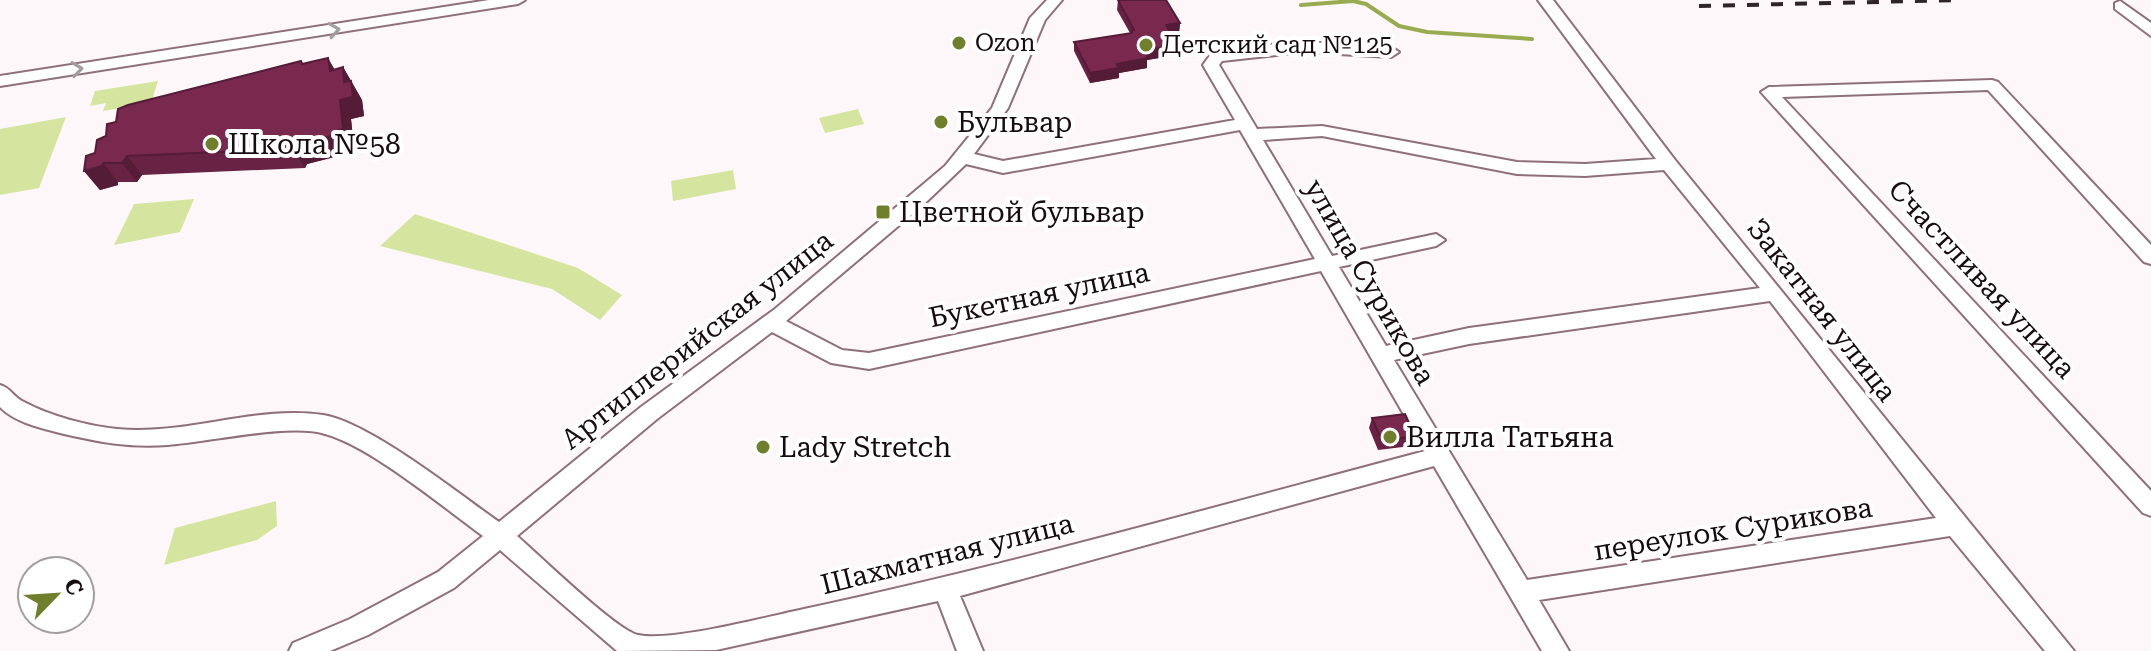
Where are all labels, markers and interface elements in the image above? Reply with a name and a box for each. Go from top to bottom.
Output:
one-way arrow [327,22,341,39]
place label: Ozon [975,29,1036,57]
place label: Детский сад №125 [1162,31,1393,59]
marker: Ozon [950,34,968,52]
marker: Детский сад №125 [1137,36,1155,54]
one-way arrow [70,61,84,78]
place label: Бульвар [957,106,1072,139]
marker: Бульвар [932,113,950,131]
place label: Школа №58 [228,128,401,161]
marker: Школа №58 [203,135,221,153]
street label: улица Сурикова [1298,173,1442,391]
street label: Счастливая улица [1882,173,2082,385]
place label: Цветной бульвар [899,196,1145,229]
marker: Цветной бульвар [874,203,892,221]
street label: Закатная улица [1740,212,1904,408]
street label: Артиллерийская улица [555,224,839,456]
street label: Букетная улица [926,256,1152,334]
place label: Вилла Татьяна [1406,421,1614,454]
marker: Вилла Татьяна [1381,428,1399,446]
place label: Lady Stretch [779,431,951,464]
marker: Lady Stretch [754,438,772,456]
street label: переулок Сурикова [1591,491,1875,567]
street label: Шахматная улица [817,507,1077,601]
north arrow [16,555,96,635]
text: С [59,574,88,599]

